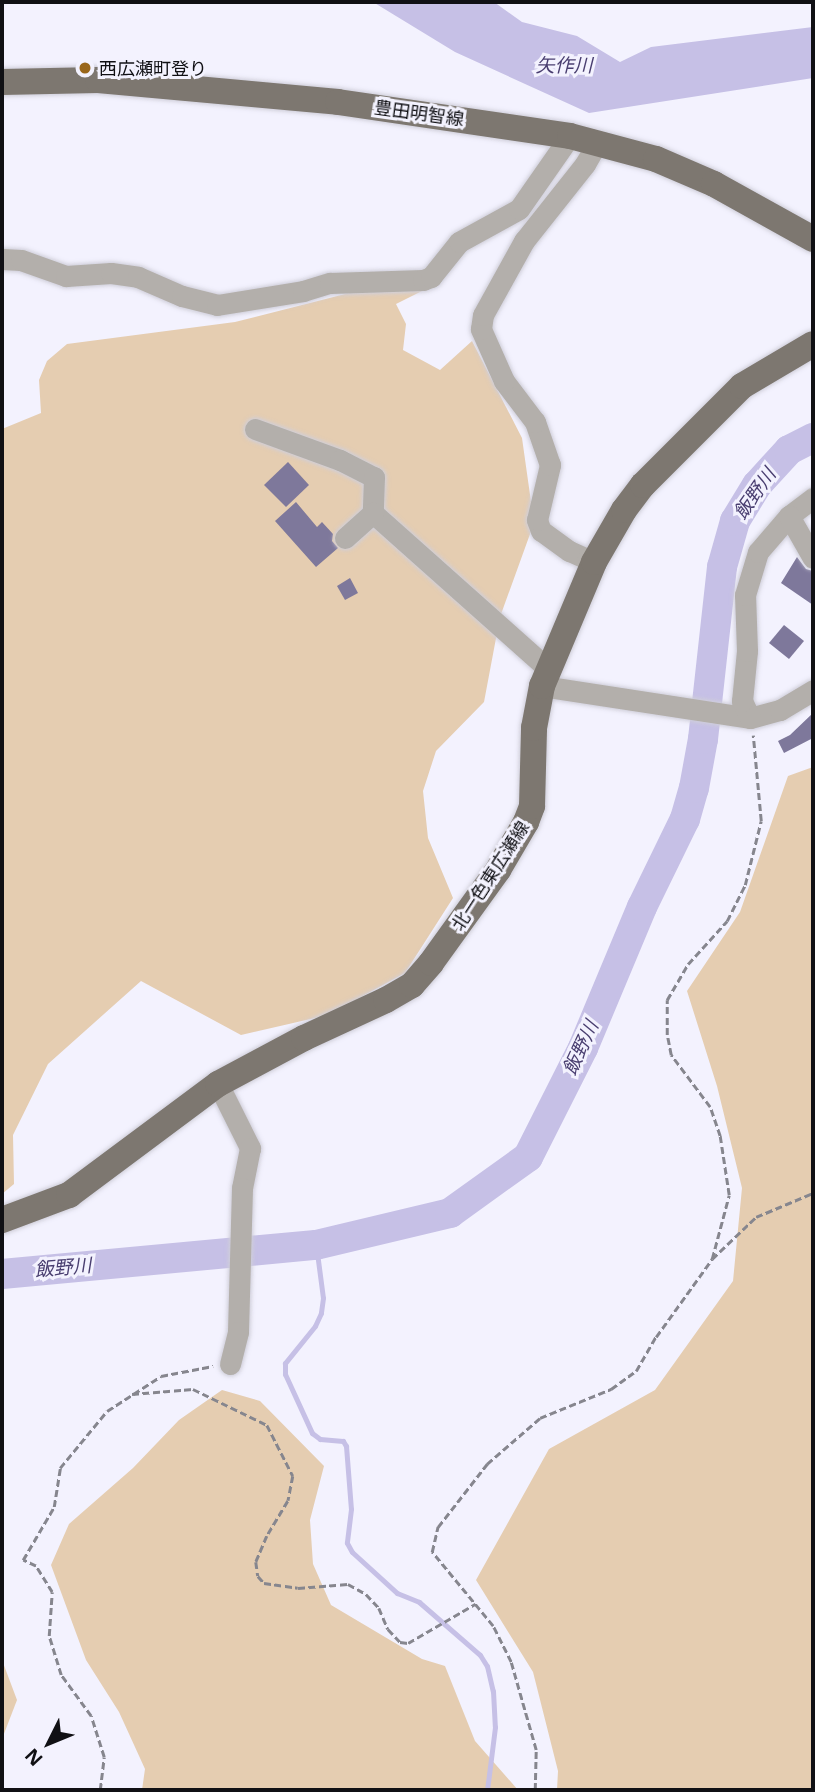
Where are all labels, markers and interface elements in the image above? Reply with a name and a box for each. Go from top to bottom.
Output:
water label: 矢作川 [536,55,592,77]
place label: 西広瀬町登り [99,57,207,79]
marker: 西広瀬町登り [77,60,93,76]
street label: 豊田明智線 [373,96,465,130]
water label: 飯野川 [729,464,781,524]
street label: 北一色東広瀬線 [447,817,533,935]
water label: 飯野川 [559,1017,603,1079]
water label: 飯野川 [34,1254,92,1282]
north arrow [14,1708,84,1778]
text: N [19,1743,48,1772]

